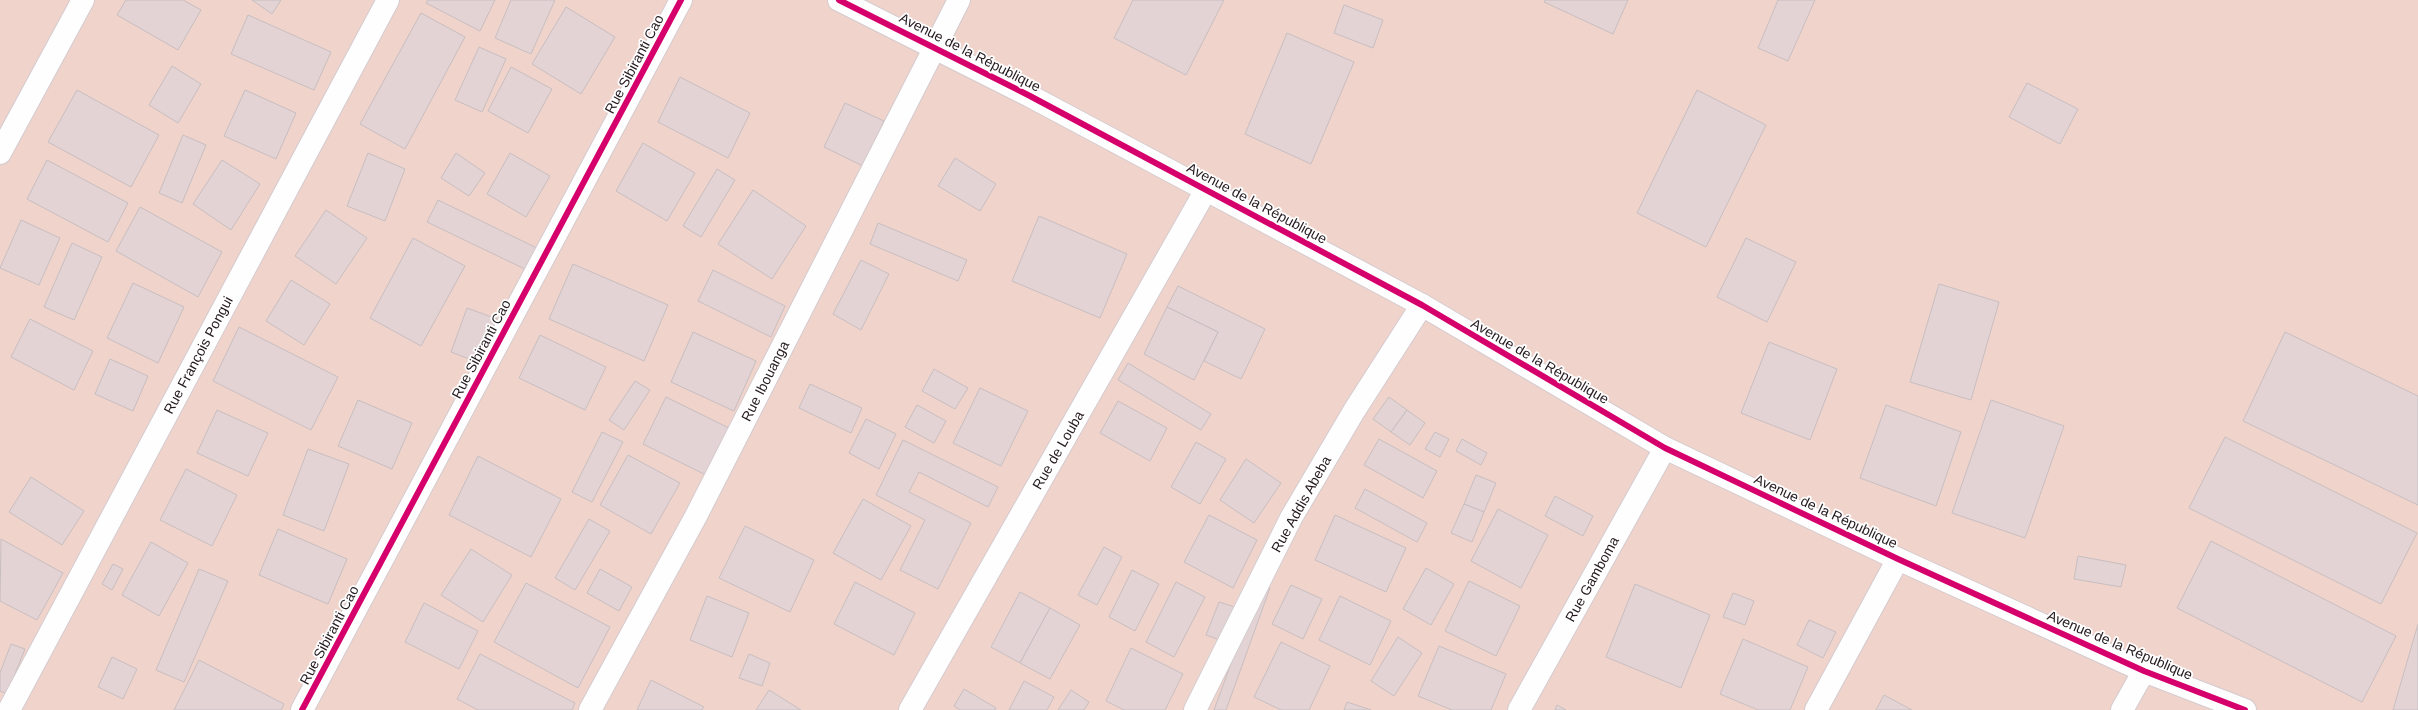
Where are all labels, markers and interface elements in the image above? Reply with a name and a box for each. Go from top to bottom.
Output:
street label: Avenue de la République [897,9,1043,95]
street label: Rue Sibiranti Cao [601,12,667,116]
street label: Avenue de la République [1184,159,1330,247]
street label: Rue François Pongui [160,294,236,416]
street label: Rue Sibiranti Cao [448,297,514,401]
street label: Avenue de la République [1468,315,1612,407]
street label: Rue Ibouanga [738,338,792,424]
street label: Rue de Louba [1029,408,1087,492]
street label: Rue Addis Abeba [1268,453,1334,555]
street label: Avenue de la République [1752,471,1900,551]
street label: Rue Gamboma [1562,533,1622,624]
street label: Rue Sibiranti Cao [296,583,362,687]
street label: Avenue de la République [2045,607,2195,683]

